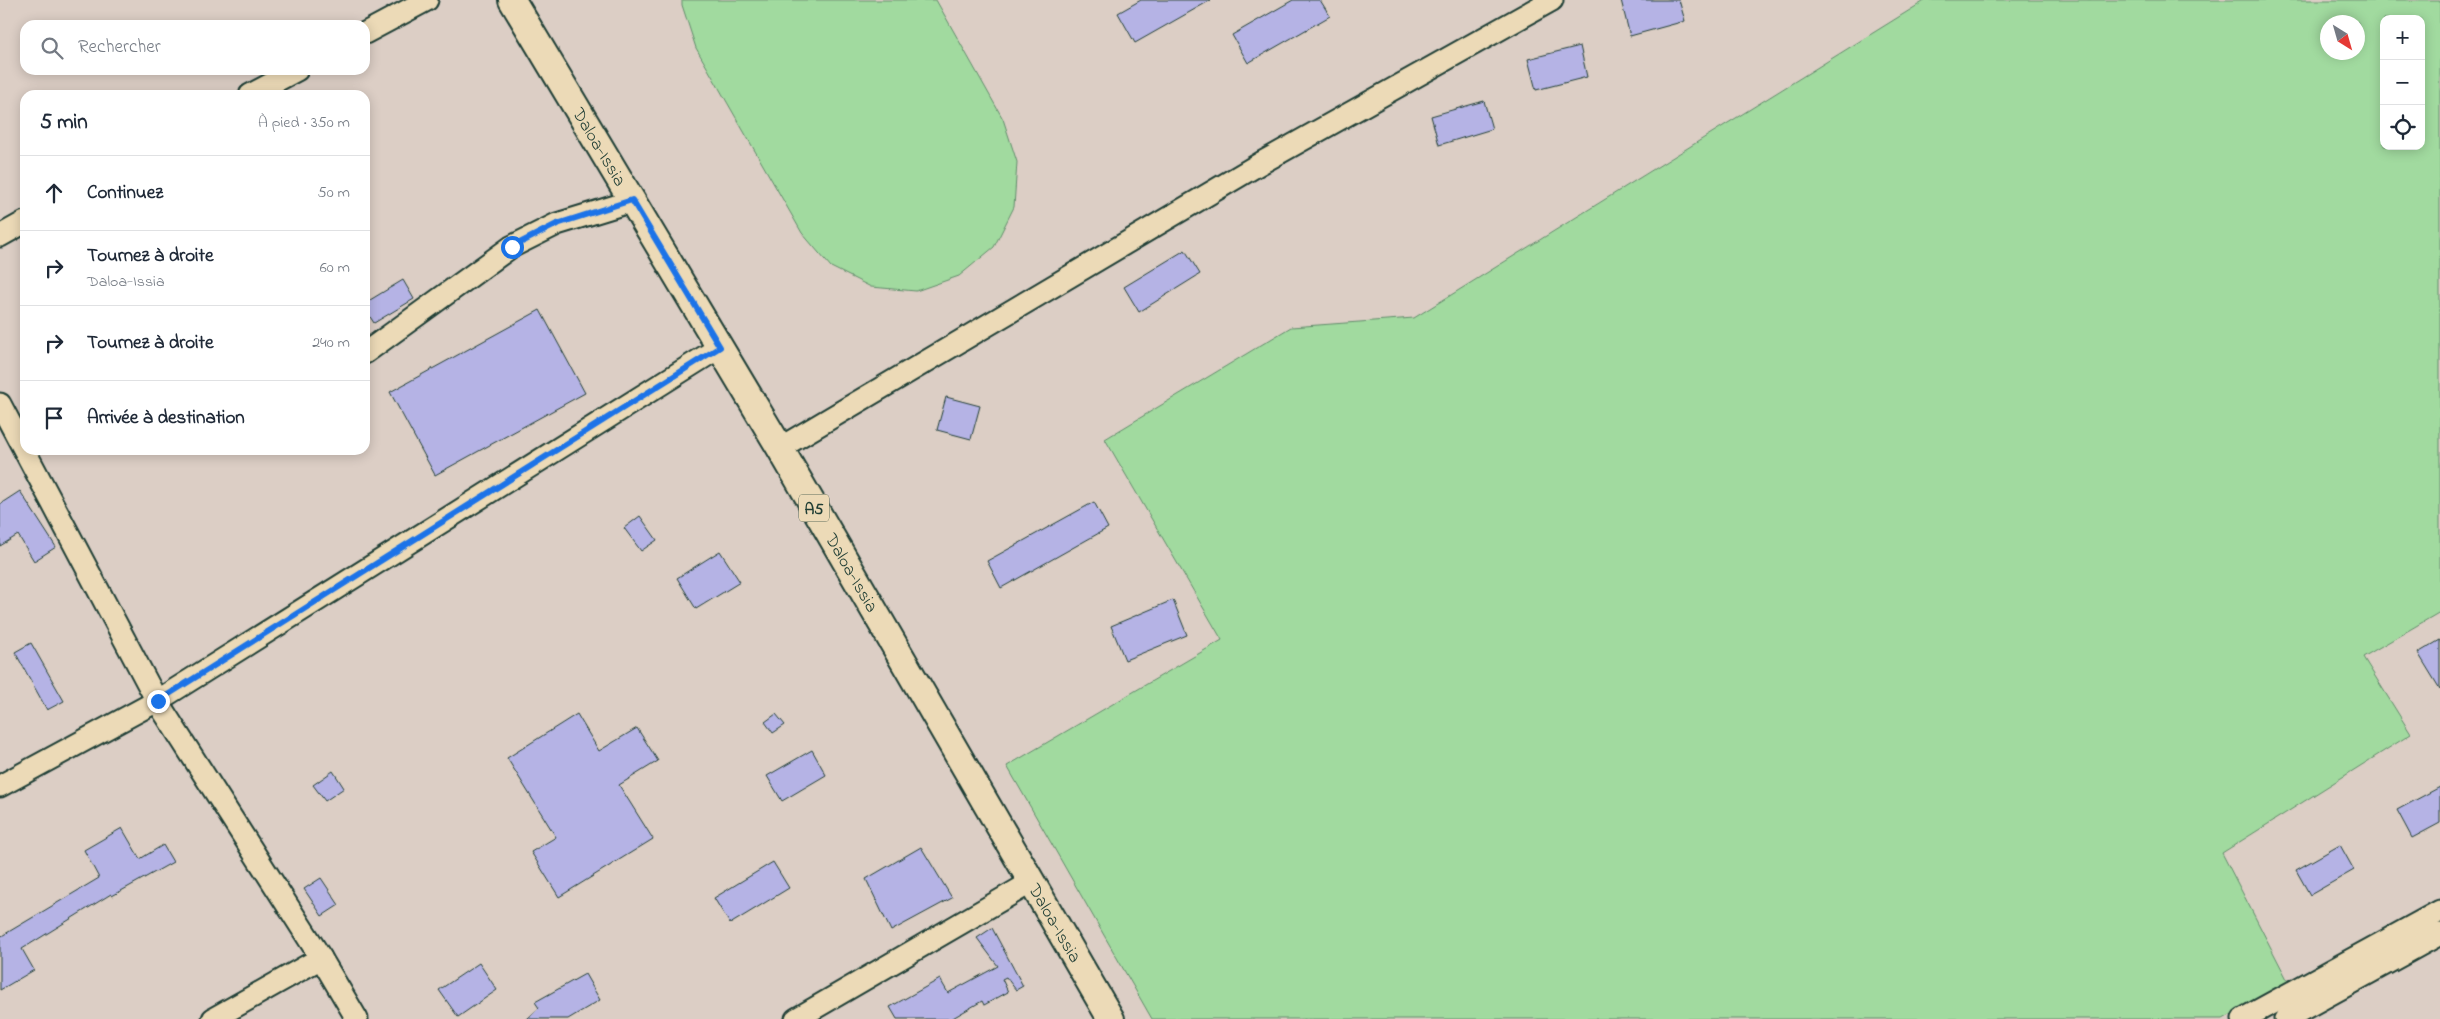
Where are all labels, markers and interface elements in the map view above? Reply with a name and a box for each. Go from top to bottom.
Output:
north arrow [2320,15,2365,60]
map controls [2380,15,2425,150]
button: + [2380,15,2425,60]
search box [20,20,370,75]
icon: search [38,34,66,62]
text: Rechercher [78,34,161,61]
button: − [2380,60,2425,105]
street label: Daloa-Issia [564,103,632,192]
button: locate [2380,105,2425,150]
text: 5 min [40,108,88,138]
text: À pied · 350 m [258,111,350,135]
icon: ahead [40,179,68,207]
text: Continuez [87,180,163,207]
text: 50 m [318,181,350,205]
route start [501,236,524,259]
text: Tournez à droite [87,243,213,270]
icon: right [40,254,68,282]
text: 60 m [320,256,350,280]
text: Daloa-Issia [87,270,165,294]
icon: right [40,329,68,357]
text: Tournez à droite [87,330,213,357]
text: 240 m [312,331,350,355]
icon: arrive [40,404,68,432]
text: Arrivée à destination [87,405,245,432]
road number: A5 [799,494,829,522]
street label: Daloa-Issia [817,528,884,618]
route end [147,690,170,713]
street label: Daloa-Issia [1020,879,1087,968]

